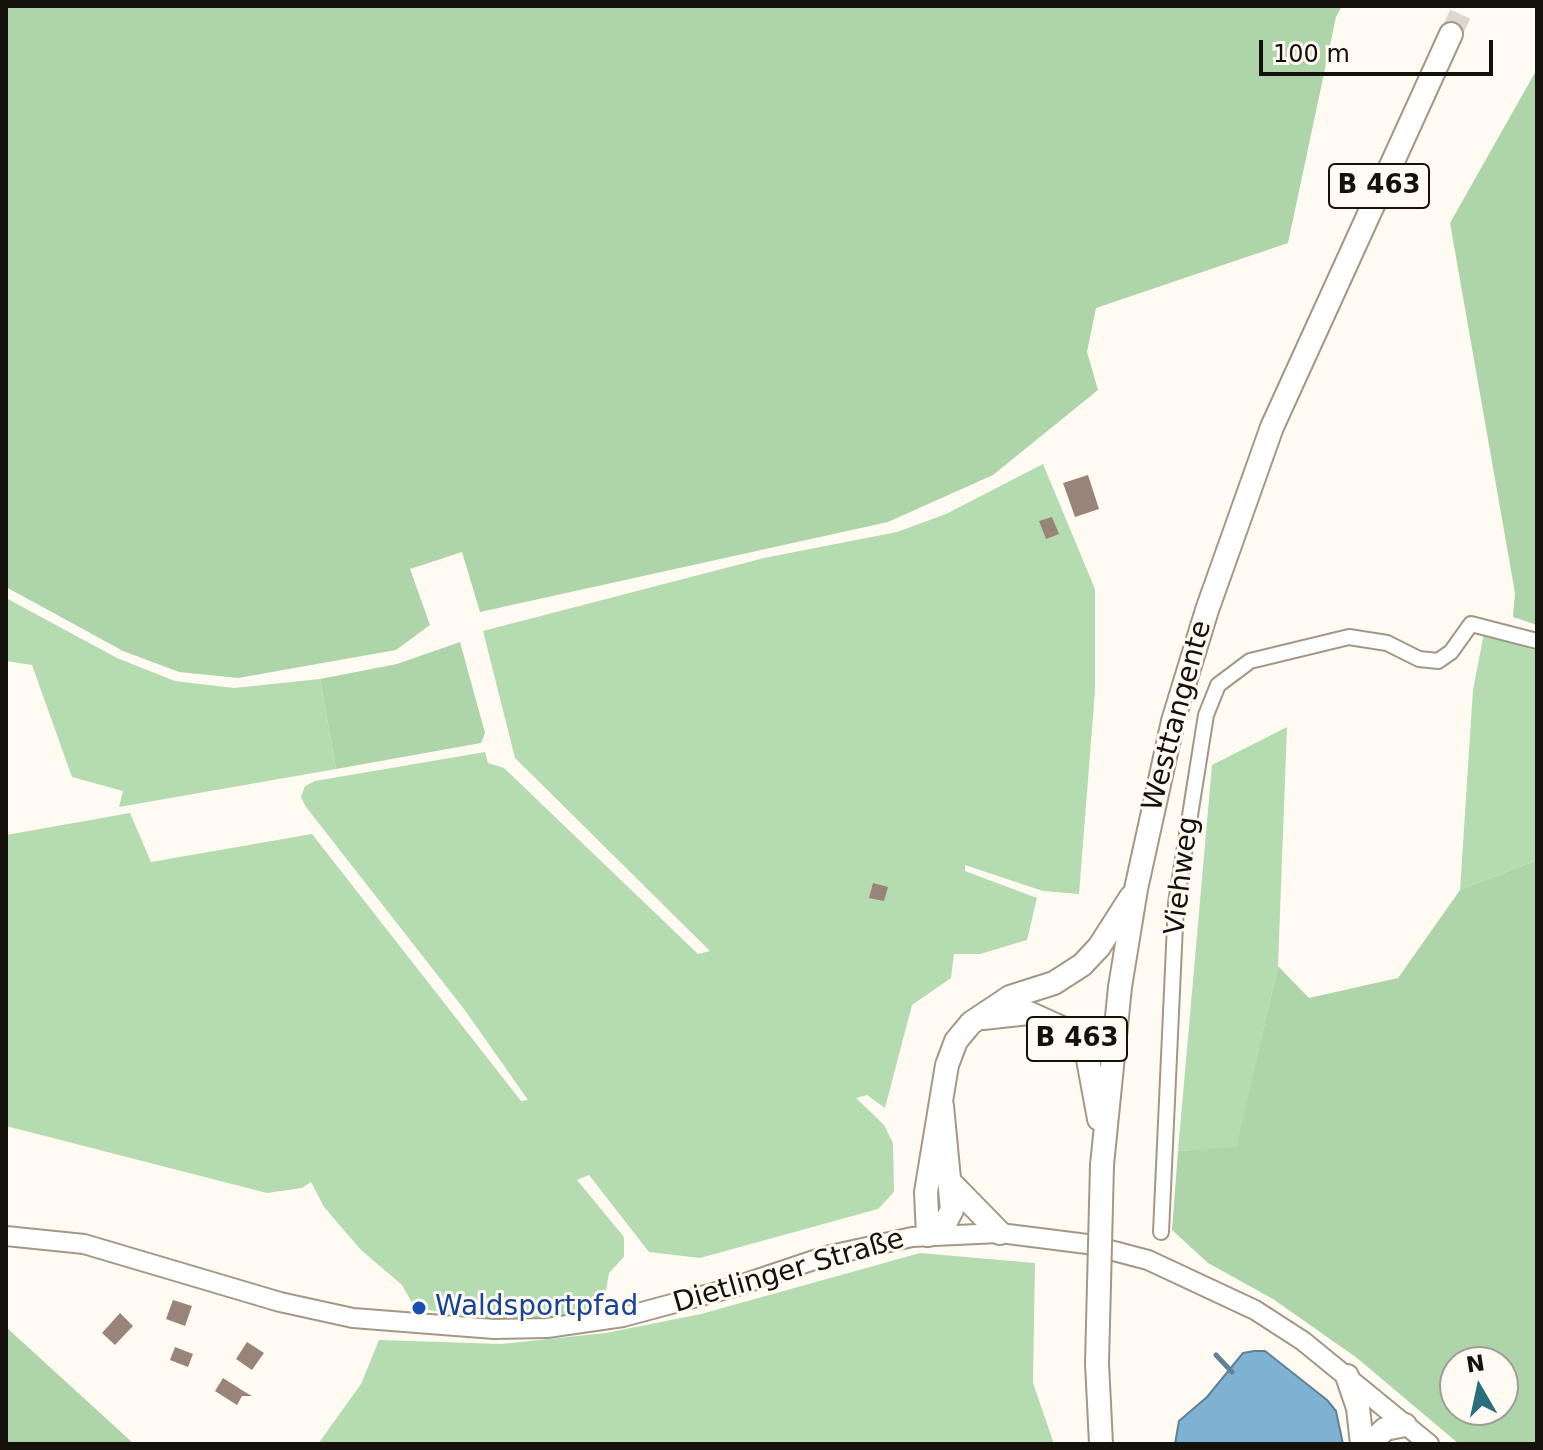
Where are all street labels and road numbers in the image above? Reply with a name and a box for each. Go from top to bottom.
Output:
road number: B 463 [1329,164,1429,208]
street label: Westtangente [1136,617,1220,815]
street label: Viehweg [1159,815,1207,937]
road number: B 463 [1027,1017,1127,1061]
street label: Dietlinger Straße [670,1223,908,1321]

